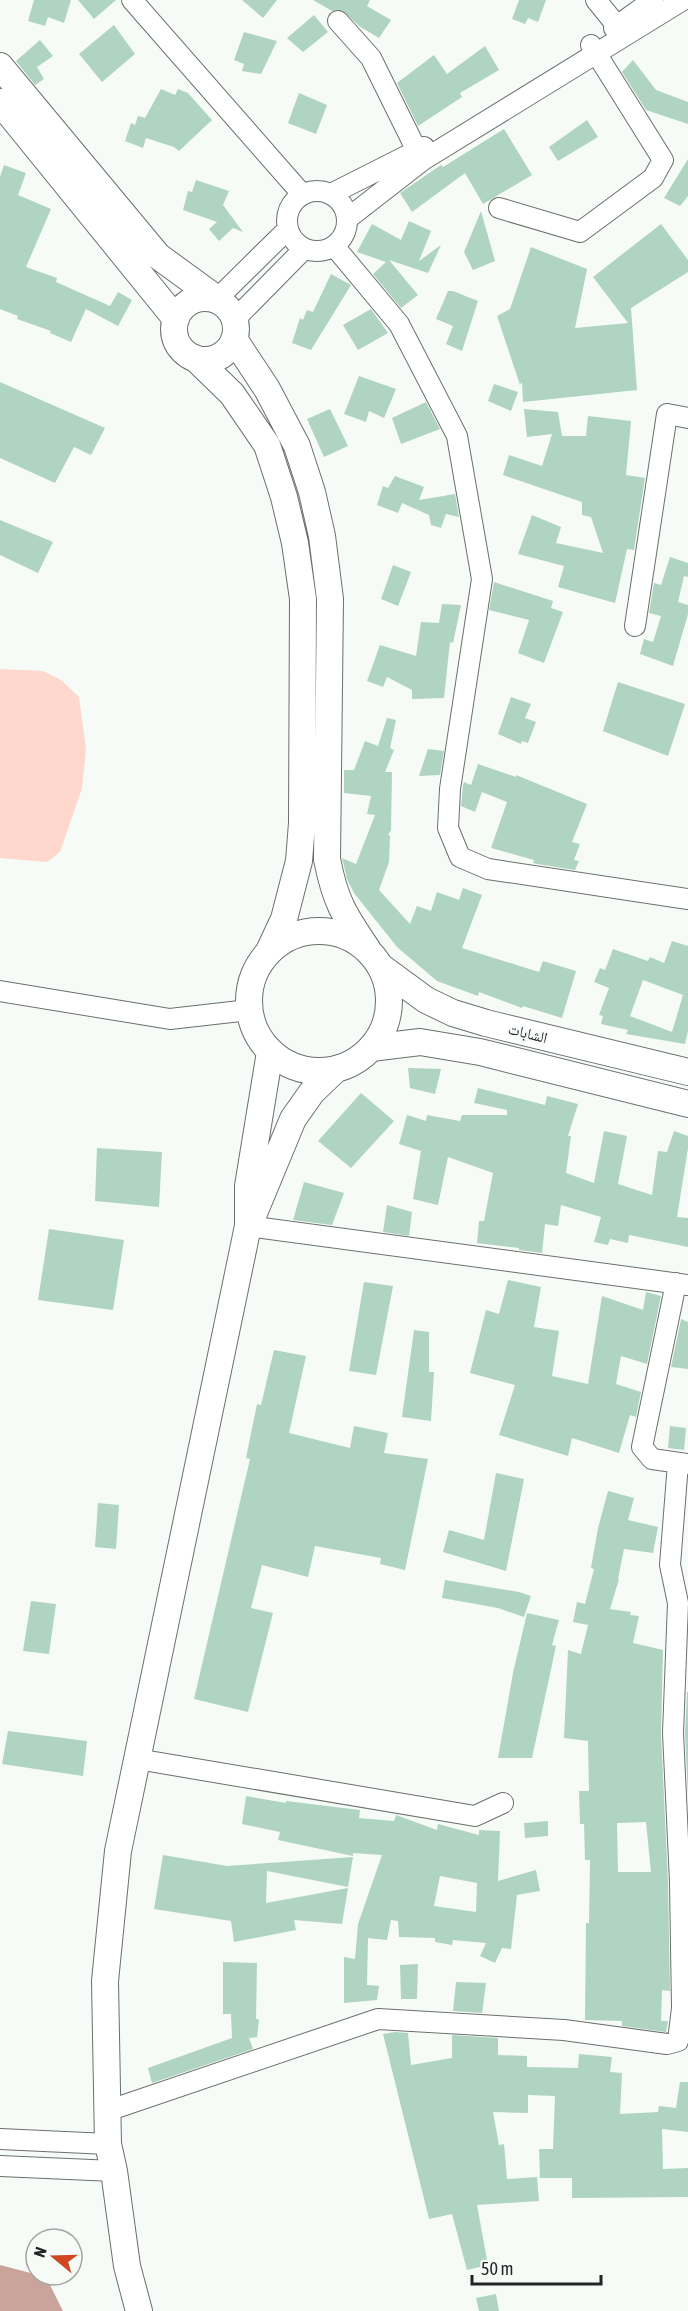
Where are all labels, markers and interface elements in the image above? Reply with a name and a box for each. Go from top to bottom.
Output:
street label: الشابات [506,1020,549,1047]
north arrow [24,2227,84,2287]
text: N [30,2245,50,2260]
scale bar [472,2248,601,2286]
text: 50 m [481,2258,513,2279]

